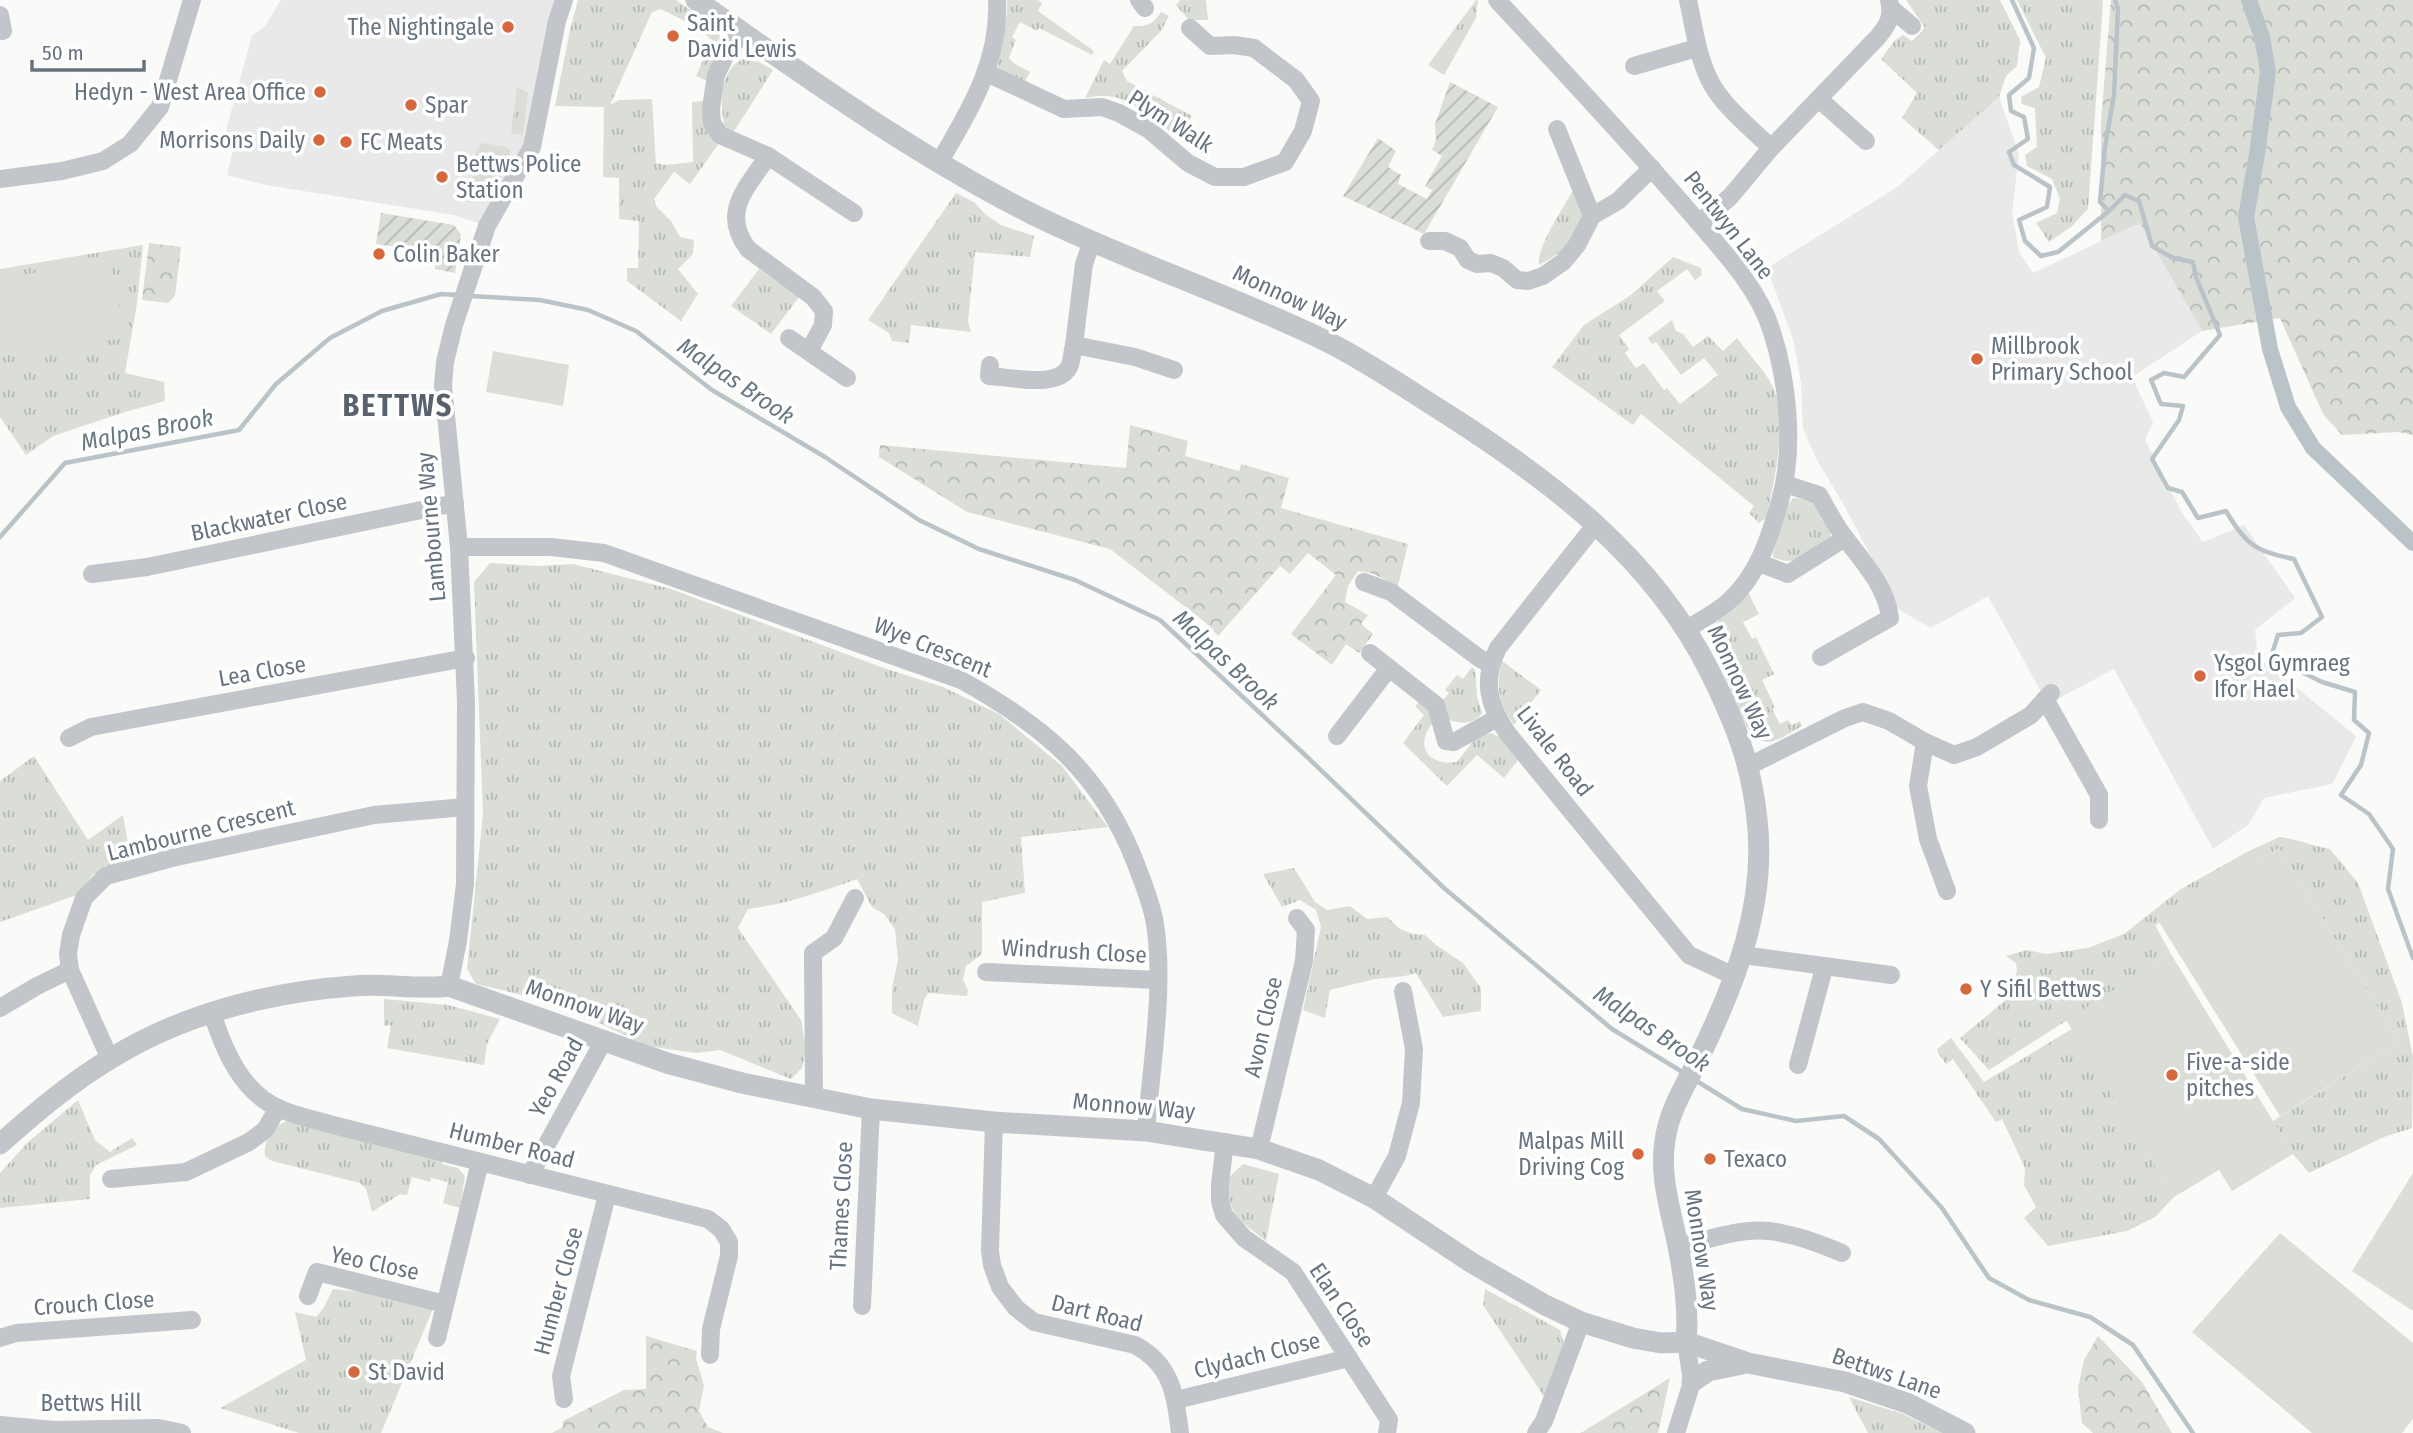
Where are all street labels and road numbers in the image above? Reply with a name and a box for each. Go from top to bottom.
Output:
street label: Plym Walk [1123,83,1219,159]
street label: Pentwyn Lane [1678,165,1780,285]
street label: Monnow Way [1228,258,1352,336]
street label: Lambourne Way [410,450,451,603]
street label: Blackwater Close [188,487,350,547]
street label: Wye Crescent [870,611,996,683]
street label: Monnow Way [1701,620,1779,744]
street label: Lea Close [216,650,308,692]
street label: Livale Road [1511,700,1599,802]
street label: Lambourne Crescent [104,793,298,867]
street label: Windrush Close [1001,933,1147,969]
street label: Monnow Way [522,973,648,1039]
street label: Avon Close [1238,974,1288,1080]
street label: Yeo Road [523,1032,589,1122]
street label: Monnow Way [1072,1087,1197,1125]
street label: Humber Road [446,1116,578,1174]
street label: Thames Close [824,1141,858,1271]
street label: Monnow Way [1679,1187,1726,1314]
street label: Humber Close [527,1224,589,1358]
street label: Yeo Close [328,1240,422,1286]
street label: Elan Close [1304,1257,1380,1353]
street label: Crouch Close [33,1285,155,1321]
street label: Dart Road [1048,1288,1146,1338]
street label: Clydach Close [1191,1326,1323,1384]
street label: Bettws Lane [1829,1341,1945,1405]
street label: Bettws Hill [40,1389,142,1417]

